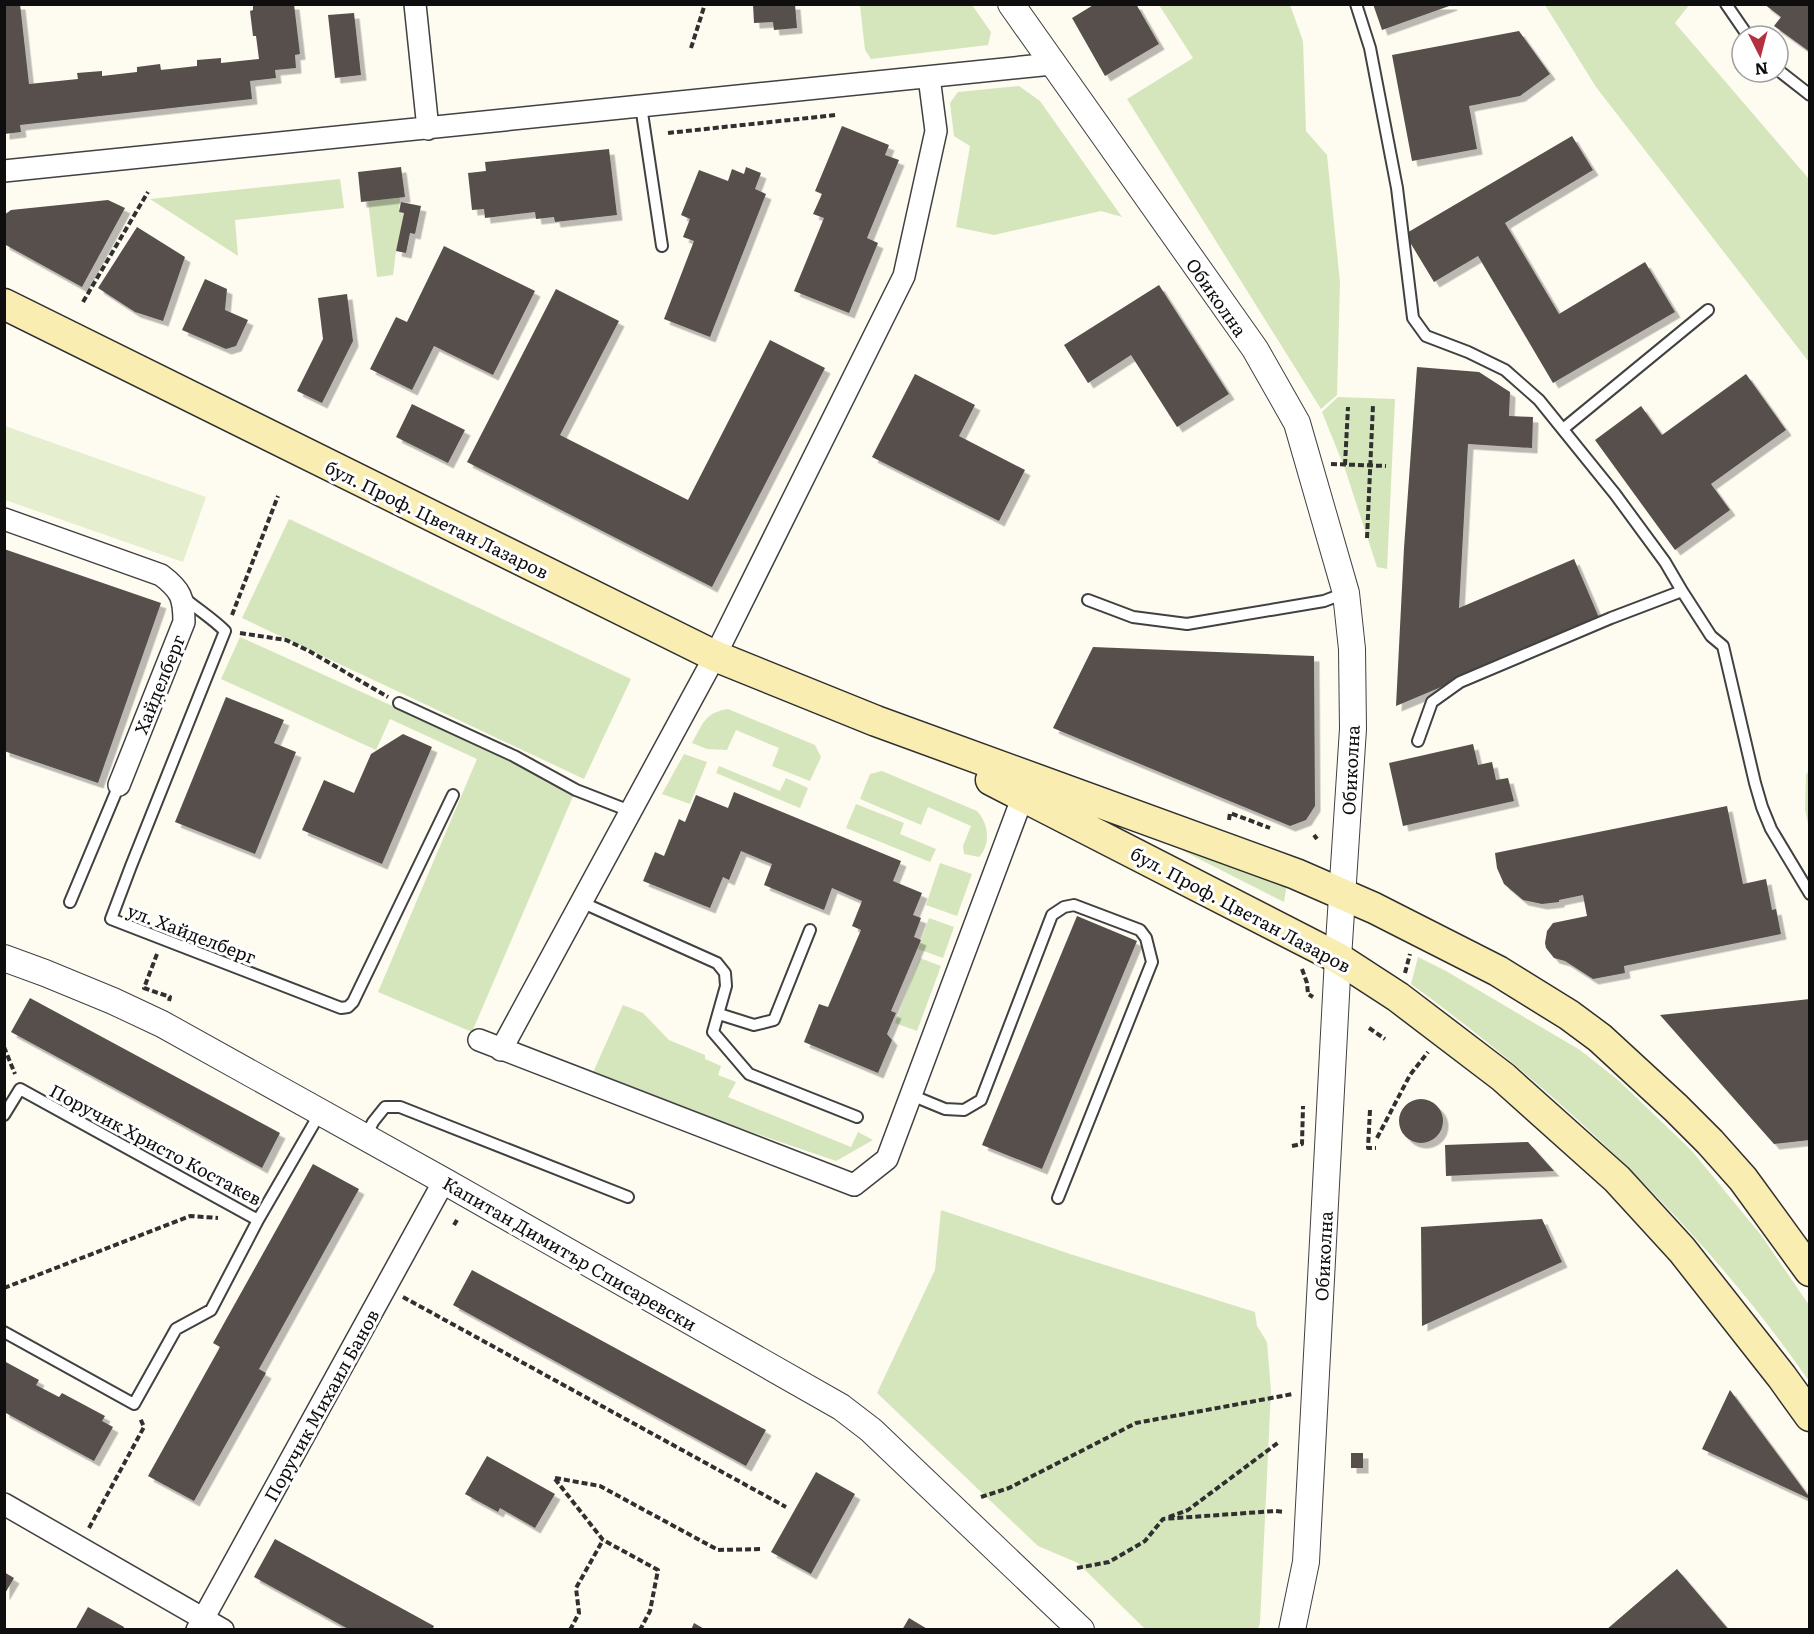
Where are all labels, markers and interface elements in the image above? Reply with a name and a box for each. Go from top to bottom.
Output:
north arrow [1730,24,1790,84]
text: N [1754,57,1770,83]
street label: Обиколна [1180,252,1254,342]
street label: бул. Проф. Цветан Лазаров [320,453,554,585]
street label: Хайделберг [127,630,191,738]
street label: Обиколна [1334,724,1366,816]
street label: бул. Проф. Цветан Лазаров [1126,839,1356,979]
street label: ул. Хайделберг [124,896,260,970]
street label: Поручик Христо Костакев [45,1077,267,1211]
street label: Капитан Димитър Списаревски [438,1169,702,1337]
street label: Обиколна [1307,1210,1339,1302]
street label: Поручик Михаил Банов [257,1304,385,1506]

